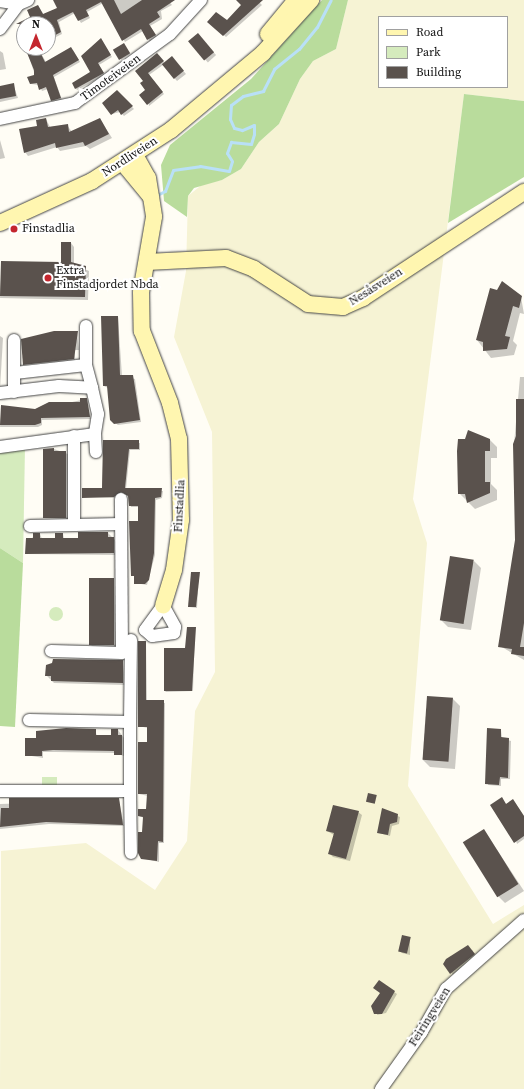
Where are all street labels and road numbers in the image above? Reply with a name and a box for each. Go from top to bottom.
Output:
street label: Timoteiveien [78,51,144,105]
street label: Nordliveien [100,134,160,180]
street label: Nesåsveien [347,265,405,309]
street label: Finstadlia [171,479,189,533]
street label: Feiringveien [406,985,454,1049]

